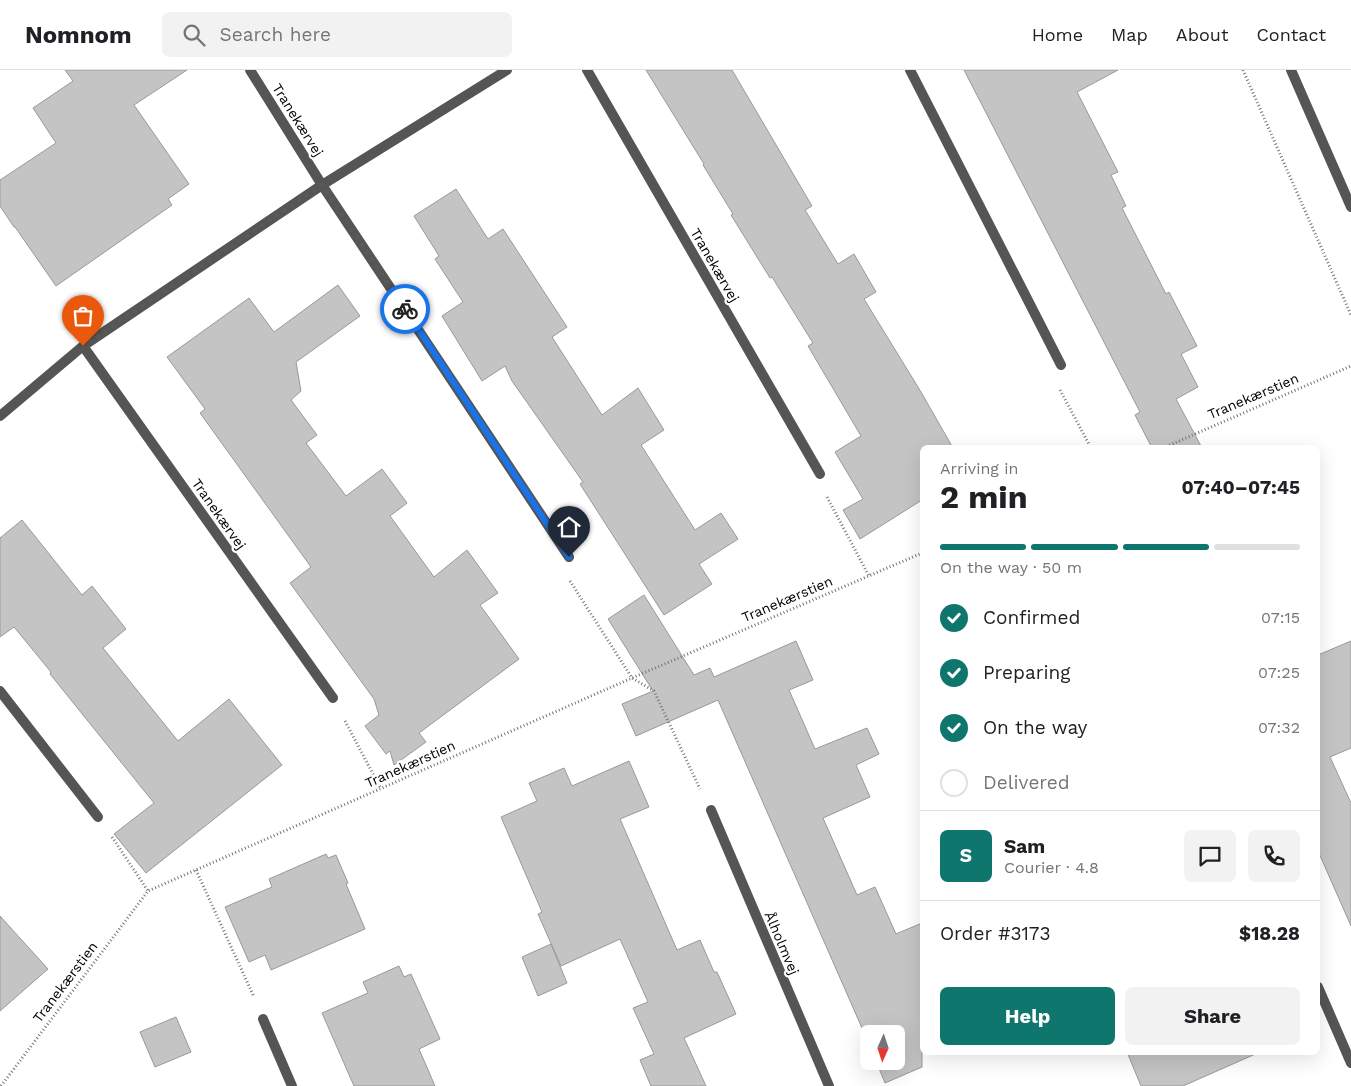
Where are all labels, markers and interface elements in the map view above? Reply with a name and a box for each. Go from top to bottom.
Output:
search box [162,12,512,57]
text: Nomnom [25,21,132,49]
icon: search [180,21,208,49]
text: Search here [220,23,331,46]
text: Home [1032,24,1083,45]
text: Map [1111,24,1148,45]
text: About [1176,24,1228,45]
text: Contact [1256,24,1326,45]
street label: Tranekærvej [269,81,327,159]
street label: Tranekærvej [687,225,743,305]
courier [380,284,430,334]
pin [62,295,104,346]
icon: bike [391,295,419,323]
icon: bag [69,302,97,330]
street label: Tranekærstien [1205,370,1301,422]
text: Arriving in [940,459,1018,478]
street label: Tranekærvej [189,475,249,553]
text: 07:40–07:45 [1182,476,1300,499]
text: 2 min [940,478,1028,516]
pin [548,506,590,557]
icon: home [555,513,583,541]
text: On the way · 50 m [940,558,1082,577]
street label: Tranekærstien [739,573,835,625]
icon: check [940,604,968,632]
text: Confirmed [983,606,1080,629]
text: 07:15 [1261,608,1300,627]
icon: check [940,659,968,687]
text: Preparing [983,661,1070,684]
text: 07:25 [1258,663,1300,682]
icon: check [940,714,968,742]
text: On the way [983,716,1087,739]
text: 07:32 [1258,718,1300,737]
street label: Tranekærstien [362,737,458,791]
text: Delivered [983,771,1070,794]
button: chat [1184,830,1236,882]
button: phone [1248,830,1300,882]
text: Sam [1004,835,1045,858]
text: S [960,844,972,867]
text: Courier · 4.8 [1004,858,1099,877]
street label: Ålholmvej [762,909,802,977]
text: Order #3173 [940,922,1051,945]
text: $18.28 [1239,922,1300,945]
street label: Tranekærstien [29,938,101,1026]
button: Help [940,987,1115,1045]
button: Share [1125,987,1300,1045]
north arrow [860,1025,905,1070]
map controls [860,1025,905,1070]

